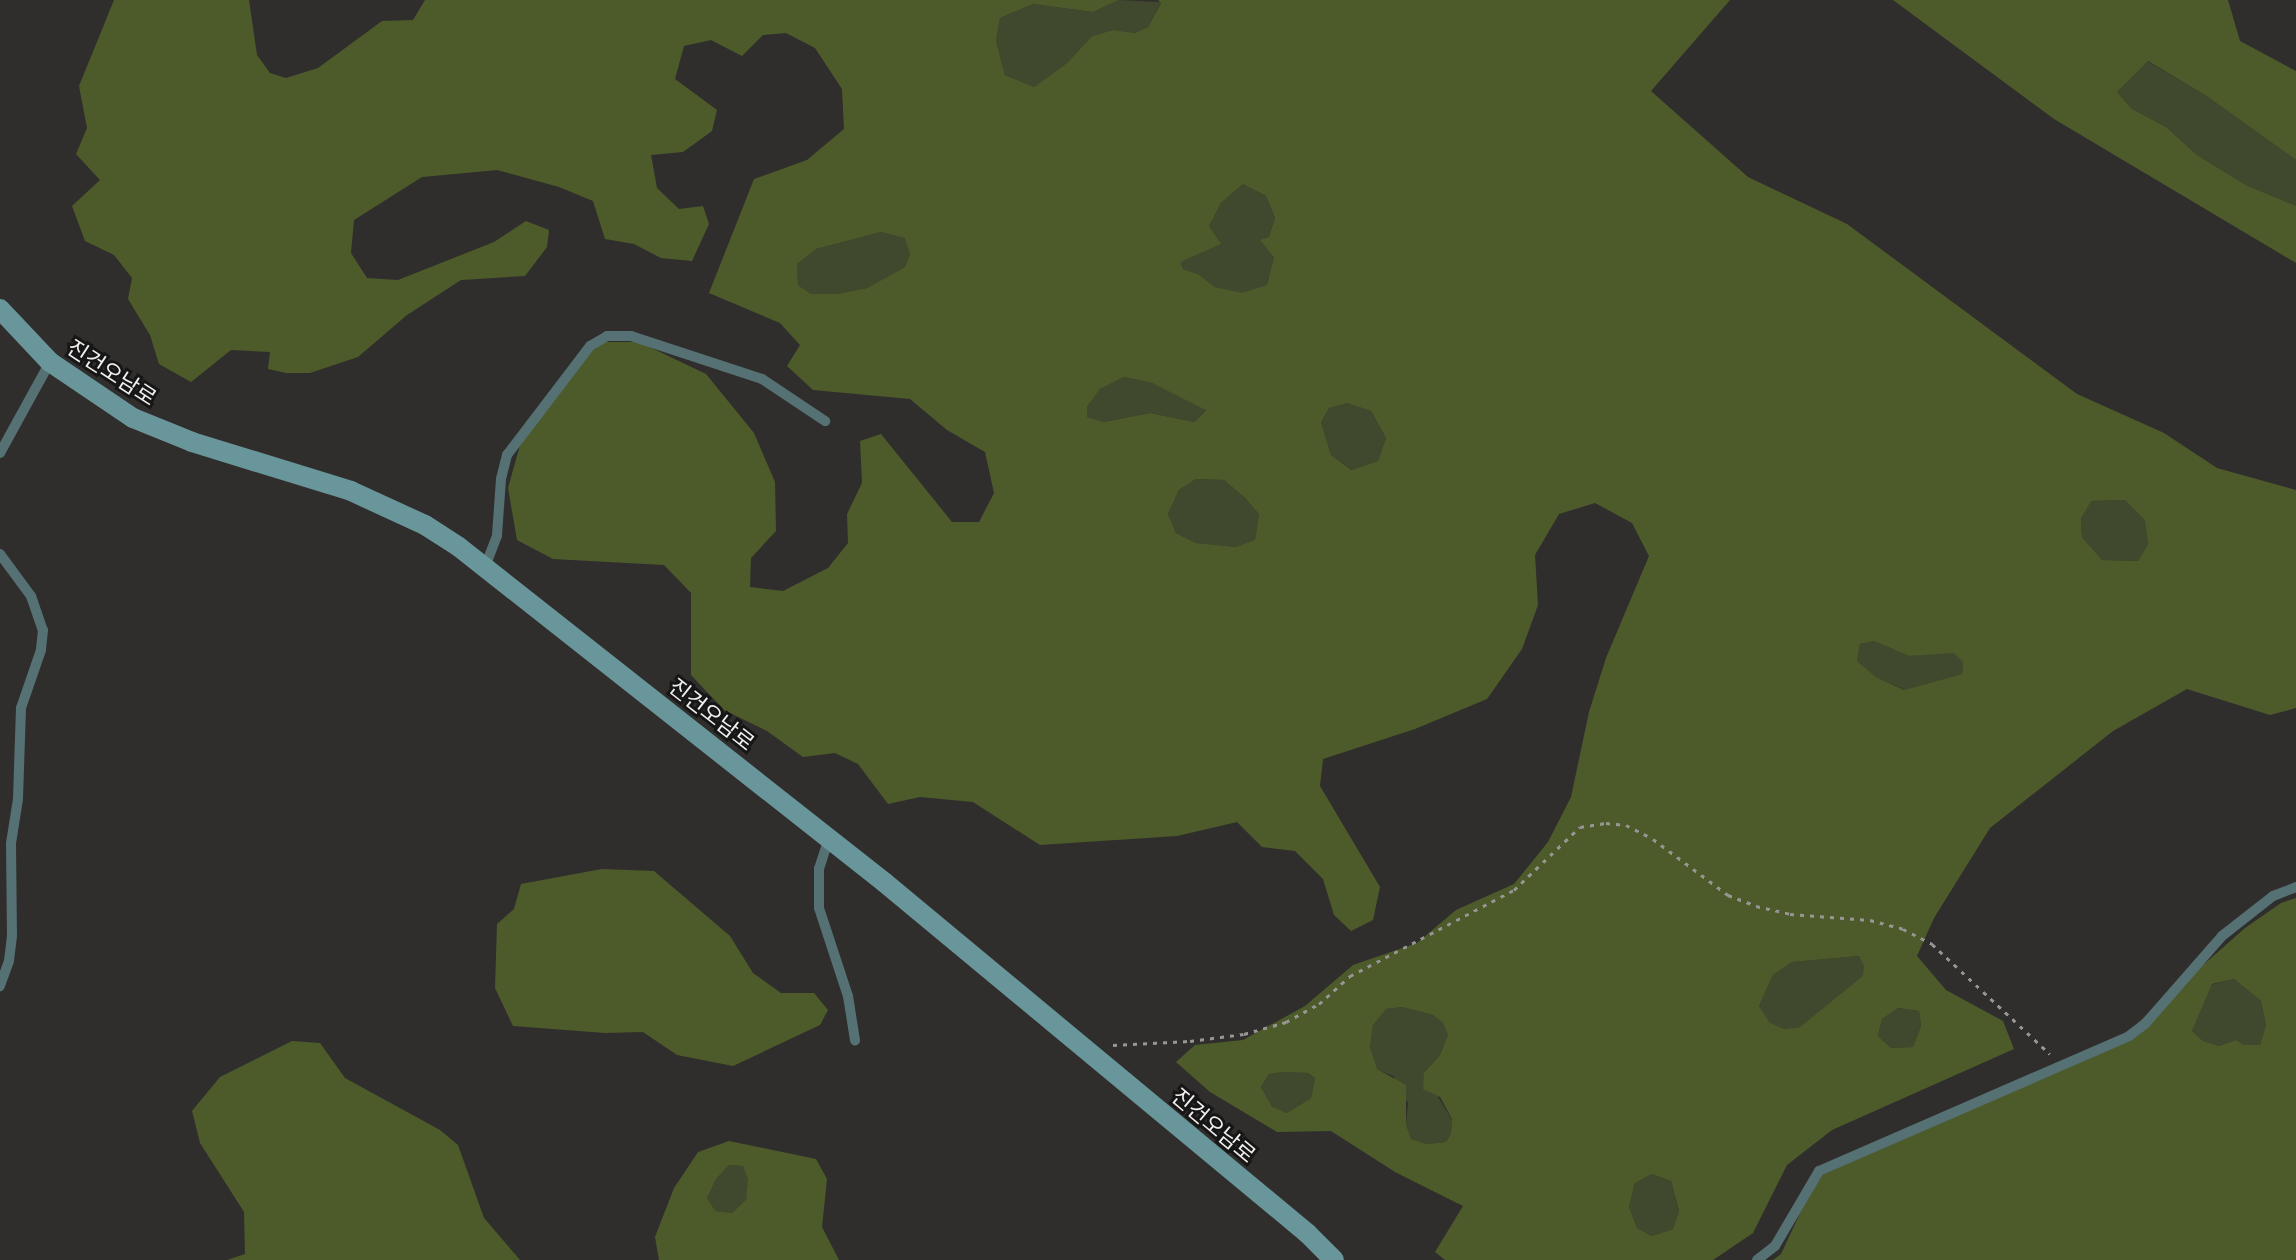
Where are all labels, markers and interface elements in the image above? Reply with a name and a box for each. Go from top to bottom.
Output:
street label: 진건오남로 [62,333,162,411]
street label: 진건오남로 [664,672,760,756]
street label: 진건오남로 [1167,1082,1261,1168]

